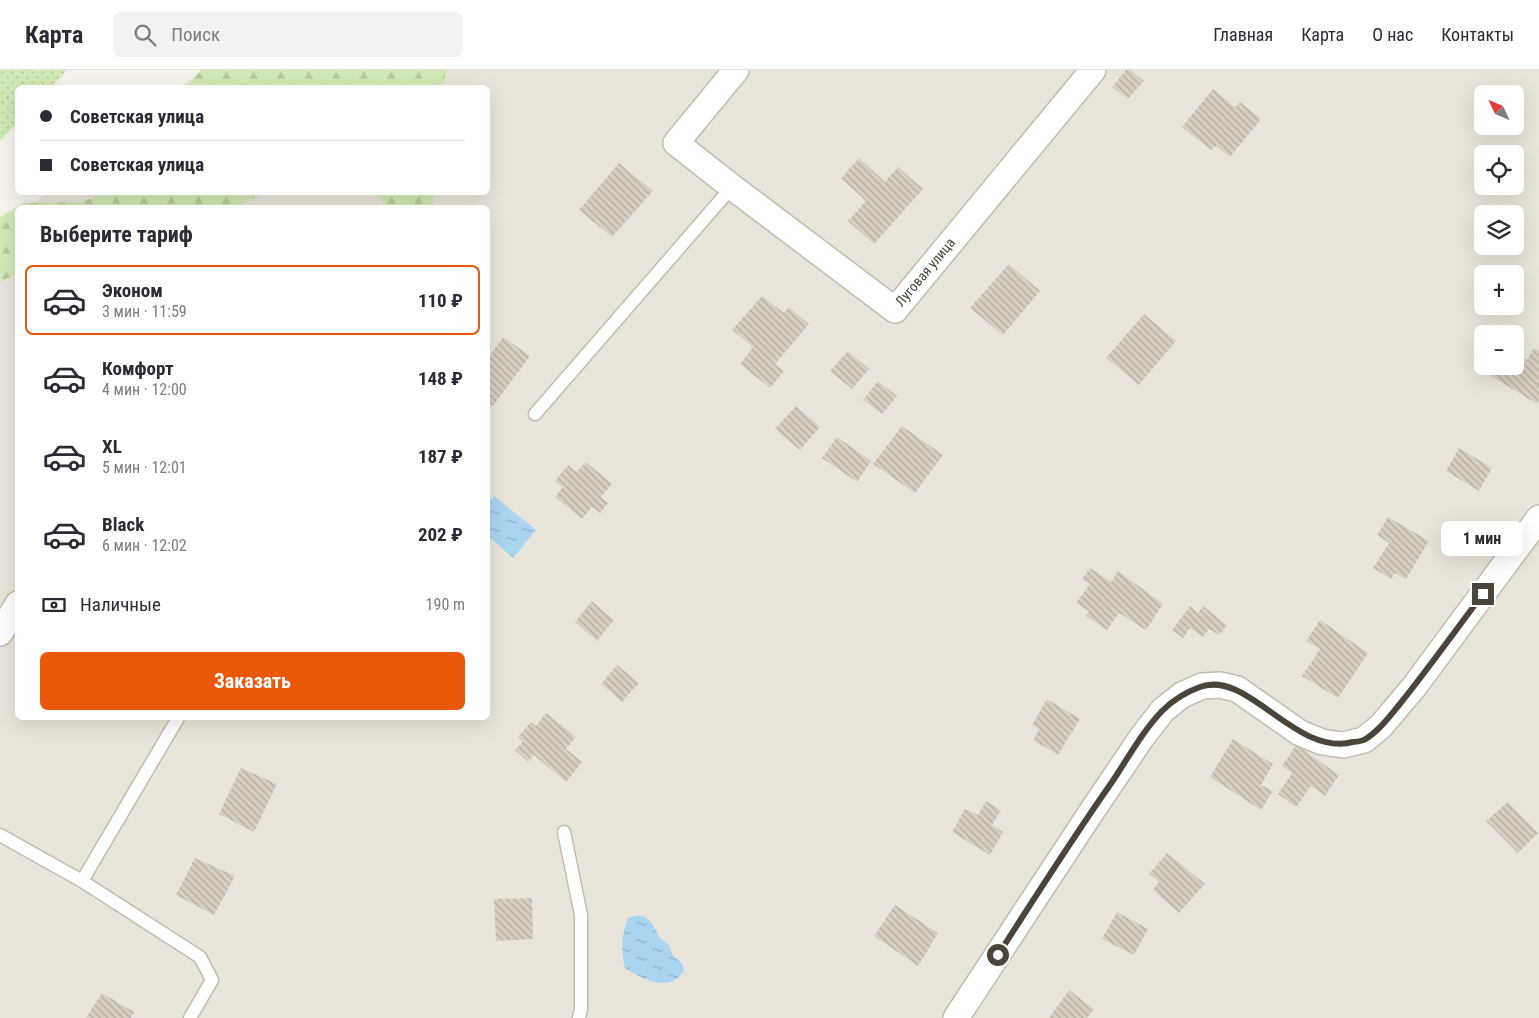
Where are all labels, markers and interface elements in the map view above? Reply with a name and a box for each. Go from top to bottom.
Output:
search box [113,12,463,57]
text: Карта [25,21,83,49]
icon: search [131,21,159,49]
text: Поиск [171,23,220,46]
text: Главная [1213,24,1273,45]
text: Карта [1301,24,1344,45]
text: О нас [1372,24,1413,45]
text: Контакты [1441,24,1514,45]
north arrow [1474,85,1524,135]
map controls [1474,85,1524,375]
text: Советская улица [70,105,204,128]
button: locate [1474,145,1524,195]
text: Советская улица [70,153,204,176]
button: layers [1474,205,1524,255]
text: Выберите тариф [40,222,193,247]
street label: Луговая улица [892,235,958,309]
button: + [1474,265,1524,315]
icon: car [42,278,87,323]
text: Эконом [102,279,163,302]
text: 110 ₽ [418,289,463,312]
text: 3 мин · 11:59 [102,302,187,321]
button: − [1474,325,1524,375]
icon: car [42,356,87,401]
text: Комфорт [102,357,174,380]
text: 148 ₽ [418,367,463,390]
text: 4 мин · 12:00 [102,380,187,399]
icon: car [42,434,87,479]
text: XL [102,435,122,458]
text: 187 ₽ [418,445,463,468]
text: 5 мин · 12:01 [102,458,187,477]
icon: car [42,512,87,557]
text: Black [102,513,144,536]
callout: 1 мин [1442,522,1524,556]
text: 202 ₽ [418,523,463,546]
text: 1 мин [1463,529,1501,548]
text: 6 мин · 12:02 [102,536,187,555]
route end [1472,583,1494,605]
icon: cash [40,591,68,619]
text: Наличные [80,593,161,616]
text: 190 m [426,595,465,614]
button: Заказать [40,652,465,710]
route start [987,944,1009,966]

